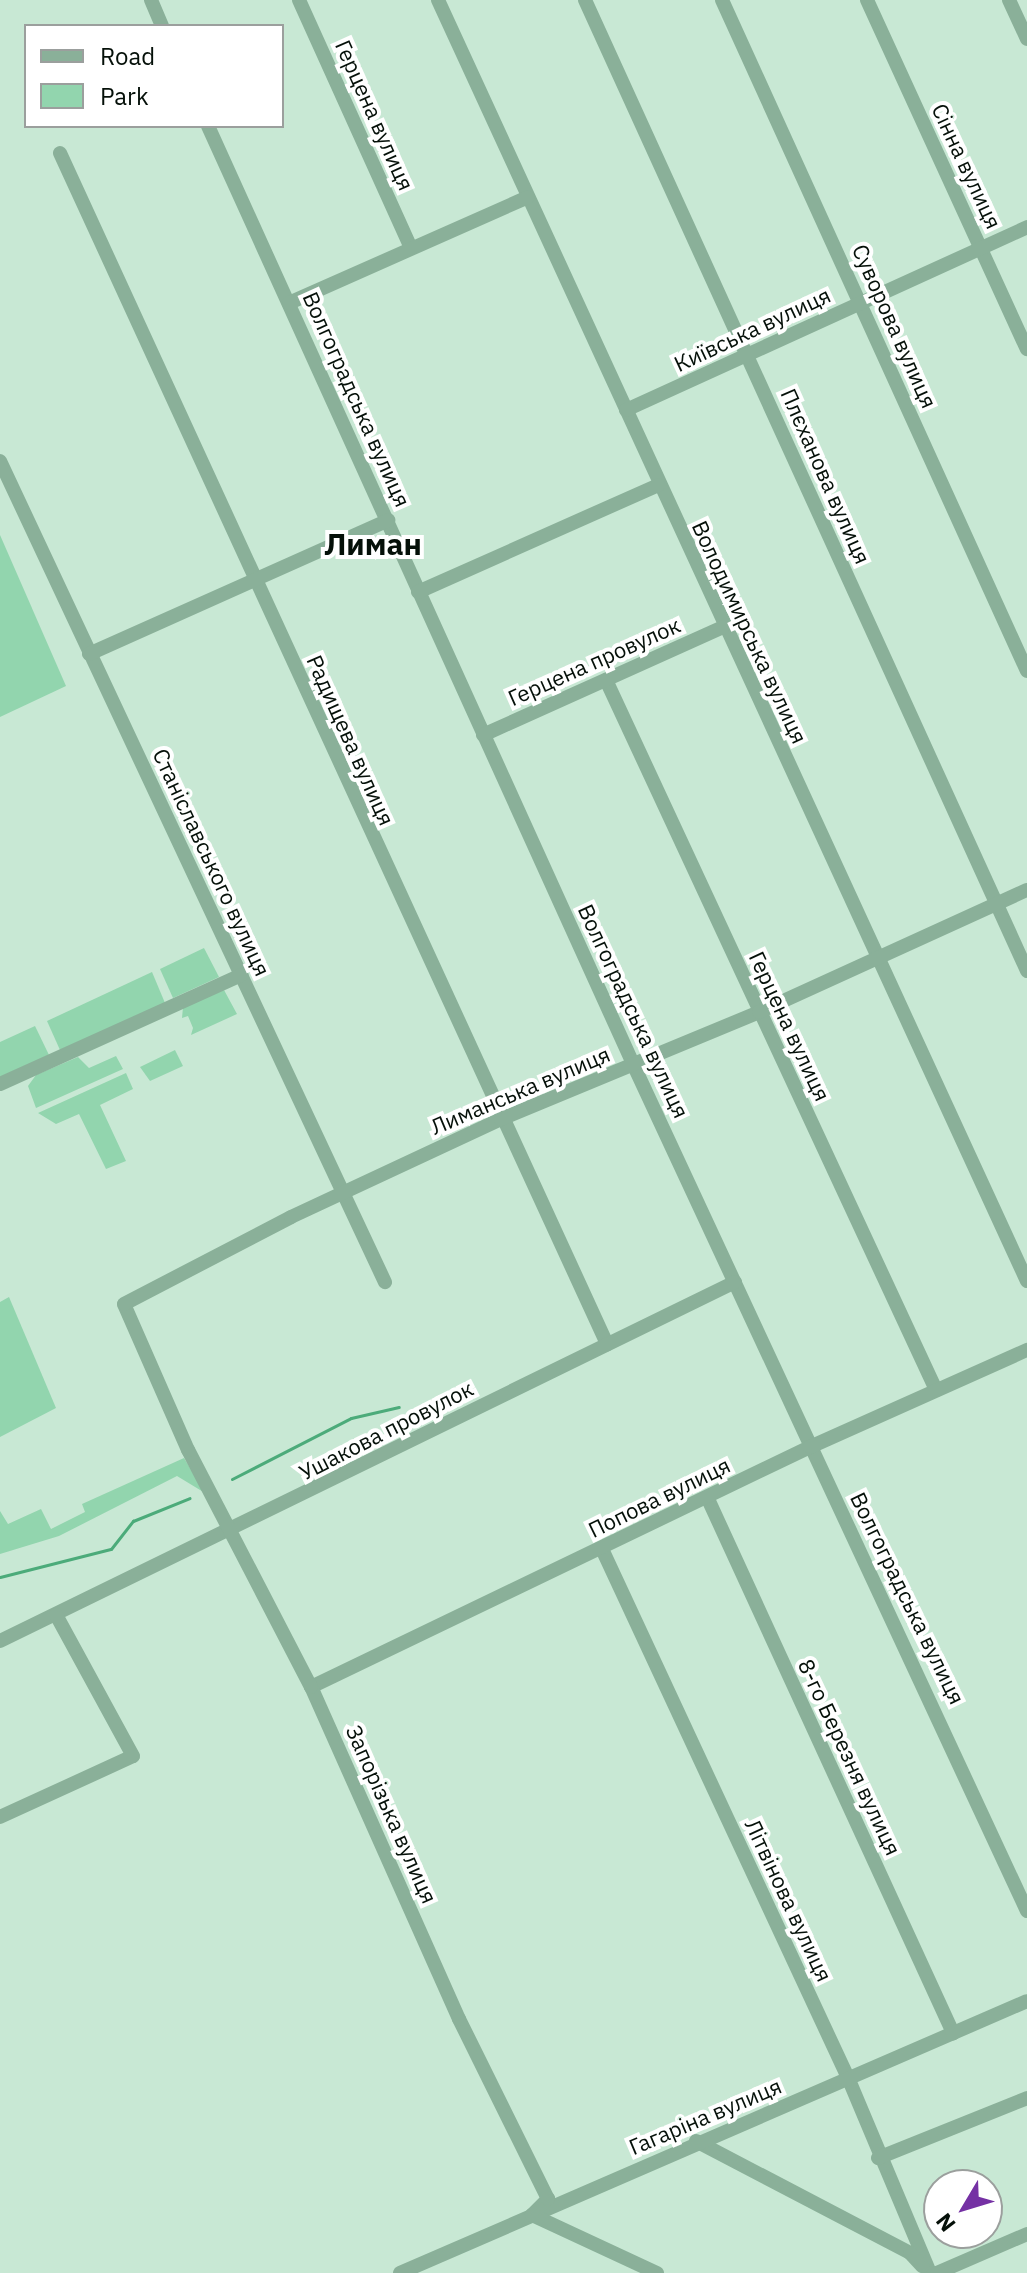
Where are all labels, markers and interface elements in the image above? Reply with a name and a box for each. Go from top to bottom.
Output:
legend [24,24,284,128]
street label: Герцена вулиця [330,36,420,194]
text: Road [100,40,155,72]
text: Park [100,80,149,112]
street label: Сінна вулиця [927,99,1007,233]
street label: Суворова вулиця [847,240,943,412]
street label: Київська вулиця [670,281,834,377]
street label: Волгоградська вулиця [298,287,416,511]
street label: Плєханова вулиця [776,384,876,568]
street label: Володимирська вулиця [687,516,813,748]
district label: Лиман [324,526,422,562]
street label: Герцена провулок [504,611,684,711]
street label: Радищева вулиця [302,651,400,829]
street label: Станіславського вулиця [148,744,276,980]
street label: Волгоградська вулиця [573,900,695,1122]
street label: Герцена вулиця [744,947,836,1105]
street label: Лиманська вулиця [426,1040,614,1140]
street label: Ушакова провулок [294,1375,478,1485]
street label: Попова вулиця [584,1451,734,1543]
street label: Волгоградська вулиця [845,1488,971,1708]
street label: 8-го Березня вулиця [793,1655,907,1859]
street label: Запорізька вулиця [341,1721,443,1907]
street label: Літвінова вулиця [740,1815,838,1985]
street label: Гагаріна вулиця [625,2072,785,2160]
north arrow [923,2169,1003,2249]
text: N [929,2208,962,2238]

